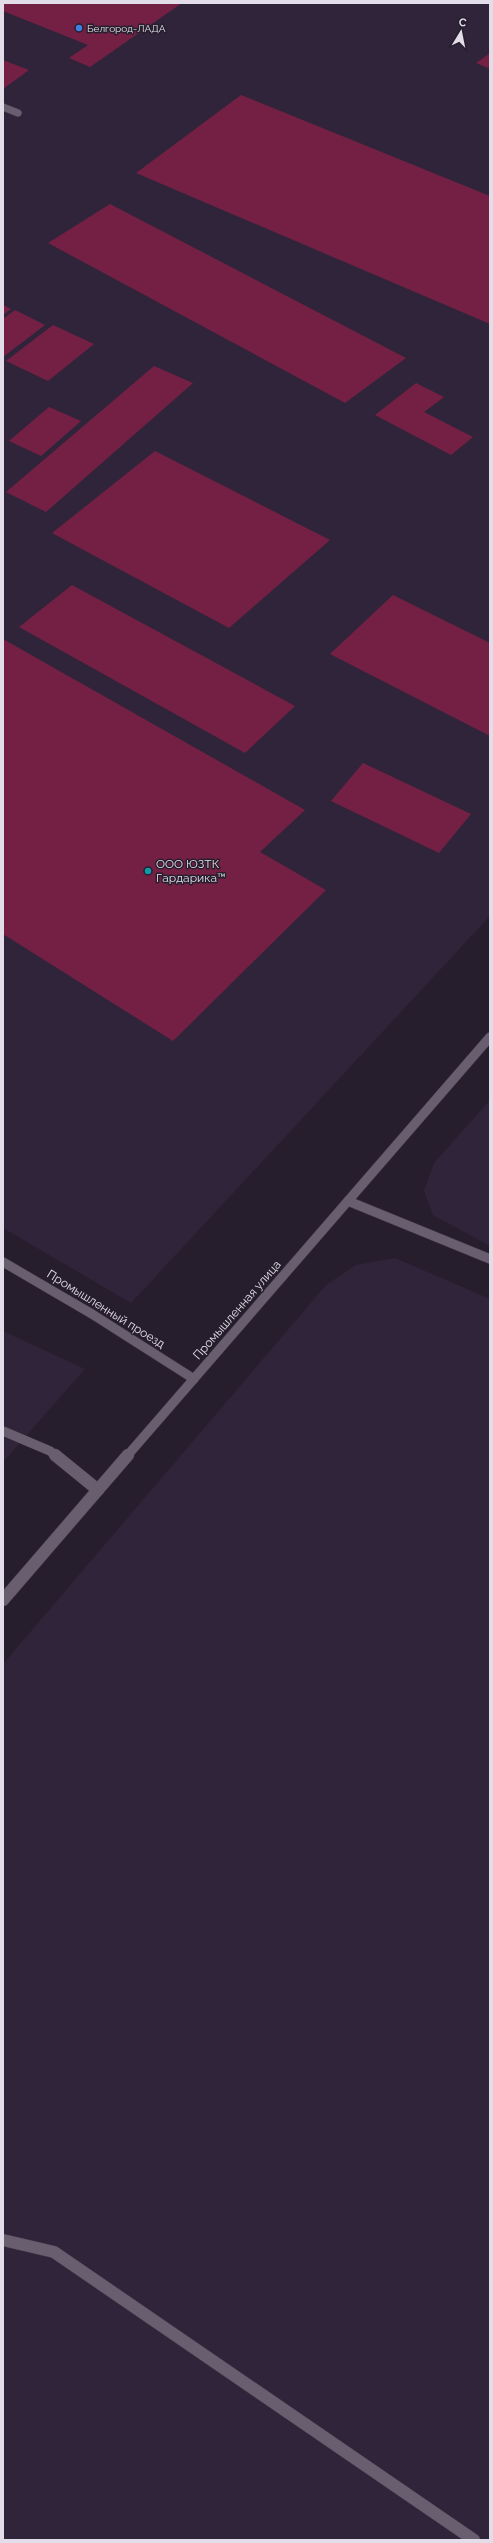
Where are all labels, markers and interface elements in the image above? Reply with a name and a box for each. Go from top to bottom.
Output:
north arrow [441,12,481,52]
text: С [458,16,468,30]
marker: Белгород-ЛАДА [74,23,84,33]
place label: Белгород-ЛАДА [87,23,166,34]
place label: ООО ЮЗТК Гардарика™ [156,857,225,885]
marker: ООО ЮЗТК Гардарика™ [143,866,153,876]
street label: Промышленная улица [190,1258,284,1362]
street label: Промышленный проезд [44,1267,168,1351]

